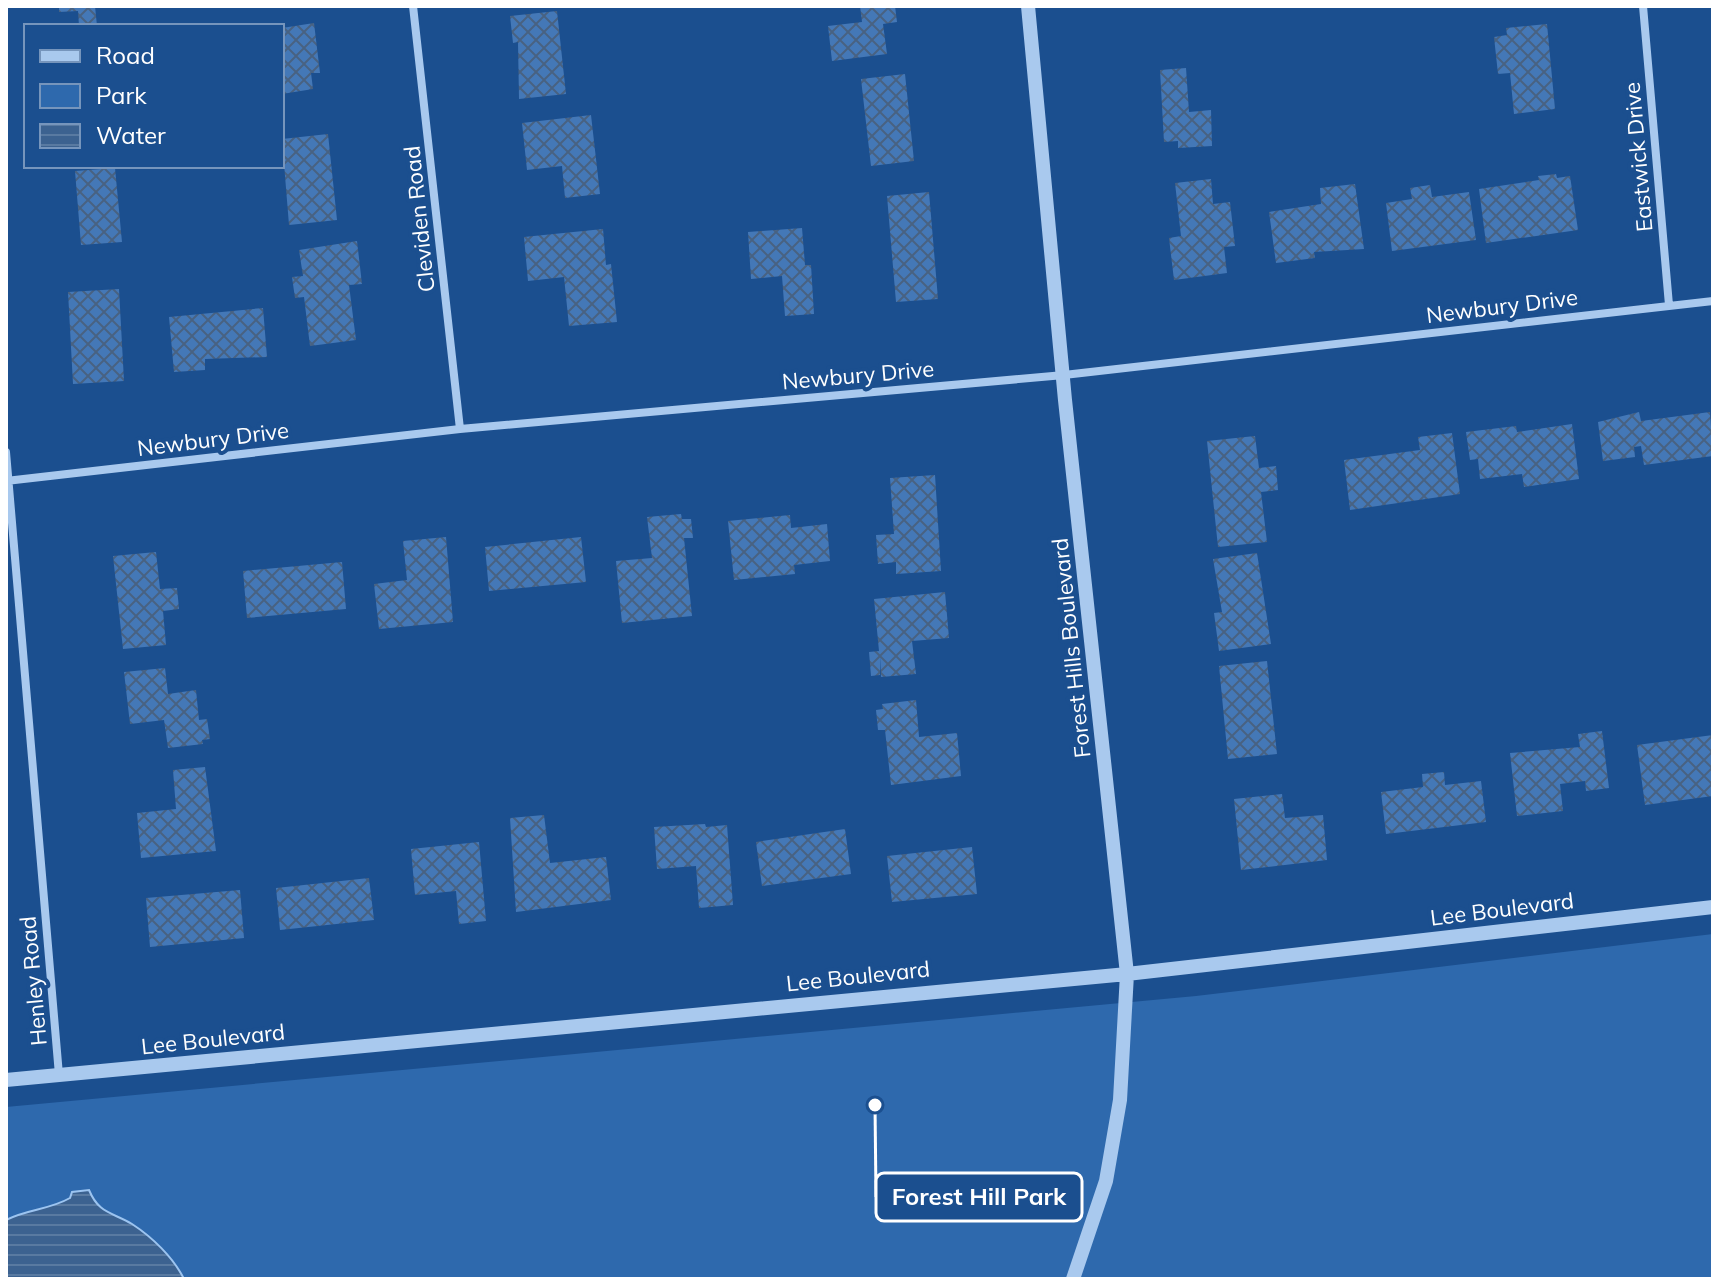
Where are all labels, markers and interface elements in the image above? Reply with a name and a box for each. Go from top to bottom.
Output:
legend [24,24,284,168]
text: Road [96,40,155,70]
text: Park [96,80,147,110]
street label: Eastwick Drive [1618,81,1658,233]
text: Water [96,120,166,150]
street label: Cleviden Road [397,145,441,293]
street label: Newbury Drive [1425,283,1579,329]
street label: Newbury Drive [781,354,935,396]
street label: Newbury Drive [136,416,290,462]
street label: Forest Hills Boulevard [1046,537,1096,759]
street label: Lee Boulevard [1429,886,1575,932]
street label: Henley Road [13,915,53,1047]
street label: Lee Boulevard [785,955,931,997]
street label: Lee Boulevard [140,1018,286,1060]
callout: Forest Hill Park [876,1173,1082,1221]
text: Forest Hill Park [892,1181,1067,1211]

